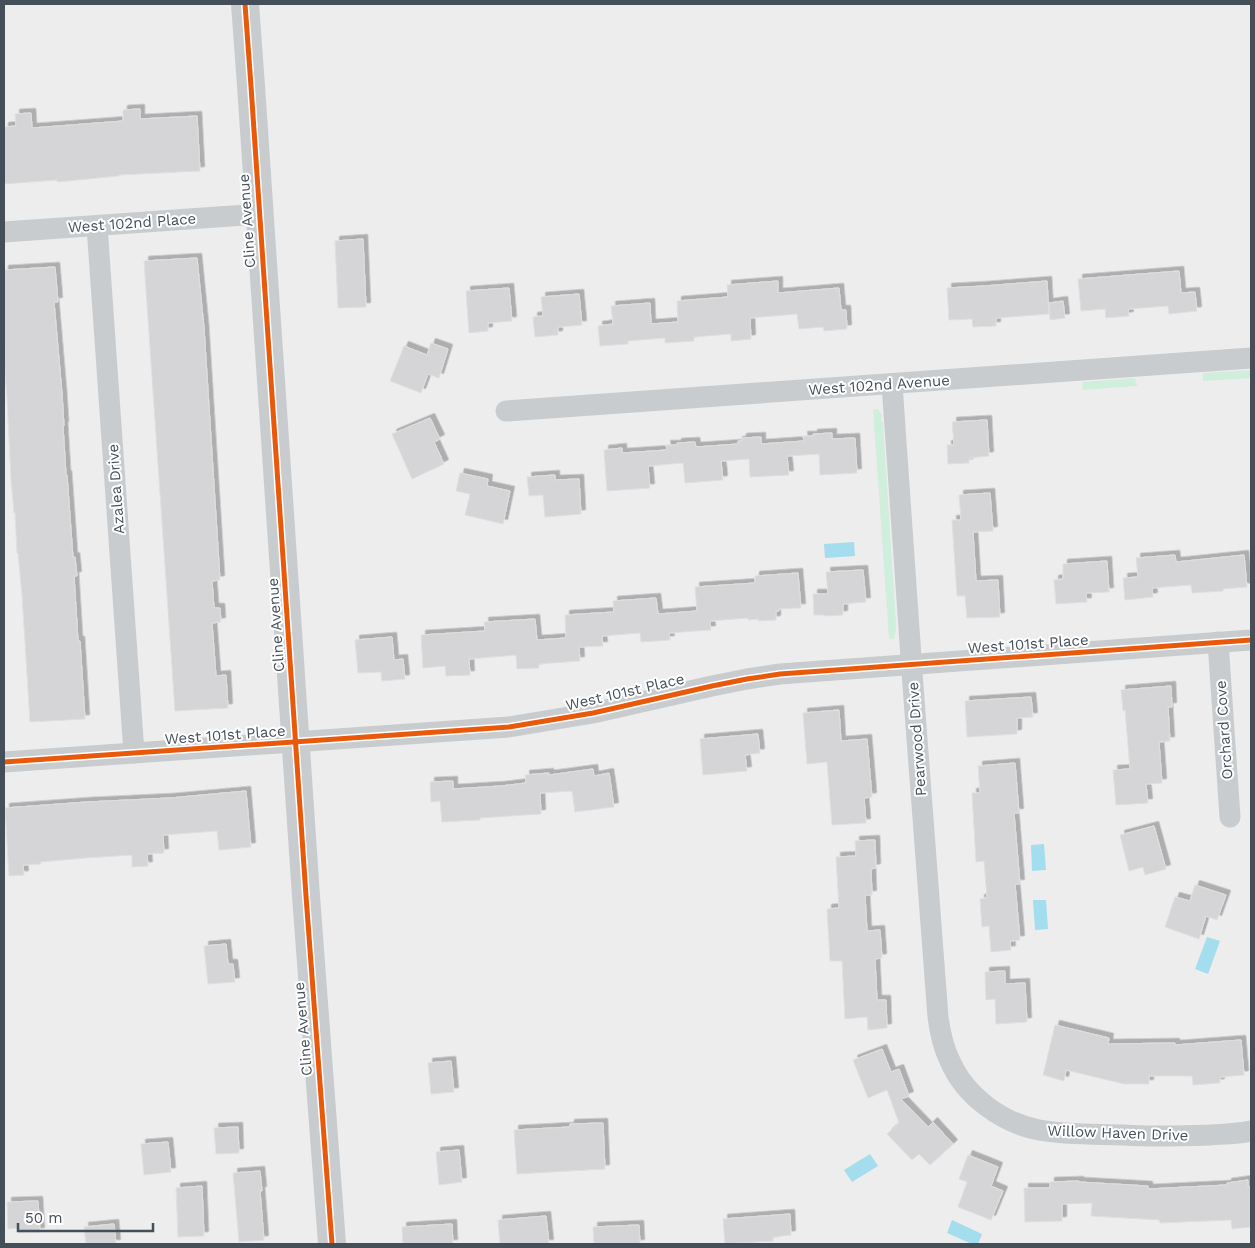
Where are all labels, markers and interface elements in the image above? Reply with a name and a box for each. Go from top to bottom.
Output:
street label: Cline Avenue [235,173,259,269]
street label: West 102nd Place [67,210,197,236]
street label: West 102nd Avenue [808,371,950,399]
street label: Azalea Drive [104,443,128,535]
street label: Cline Avenue [264,577,288,673]
street label: West 101st Place [967,631,1089,657]
street label: West 101st Place [564,670,686,714]
street label: Orchard Cove [1212,680,1236,780]
street label: Pearwood Drive [904,681,930,797]
street label: West 101st Place [164,722,286,748]
street label: Cline Avenue [290,981,316,1077]
street label: Willow Haven Drive [1047,1122,1189,1144]
scale bar [18,1200,152,1232]
text: 50 m [25,1209,62,1227]

